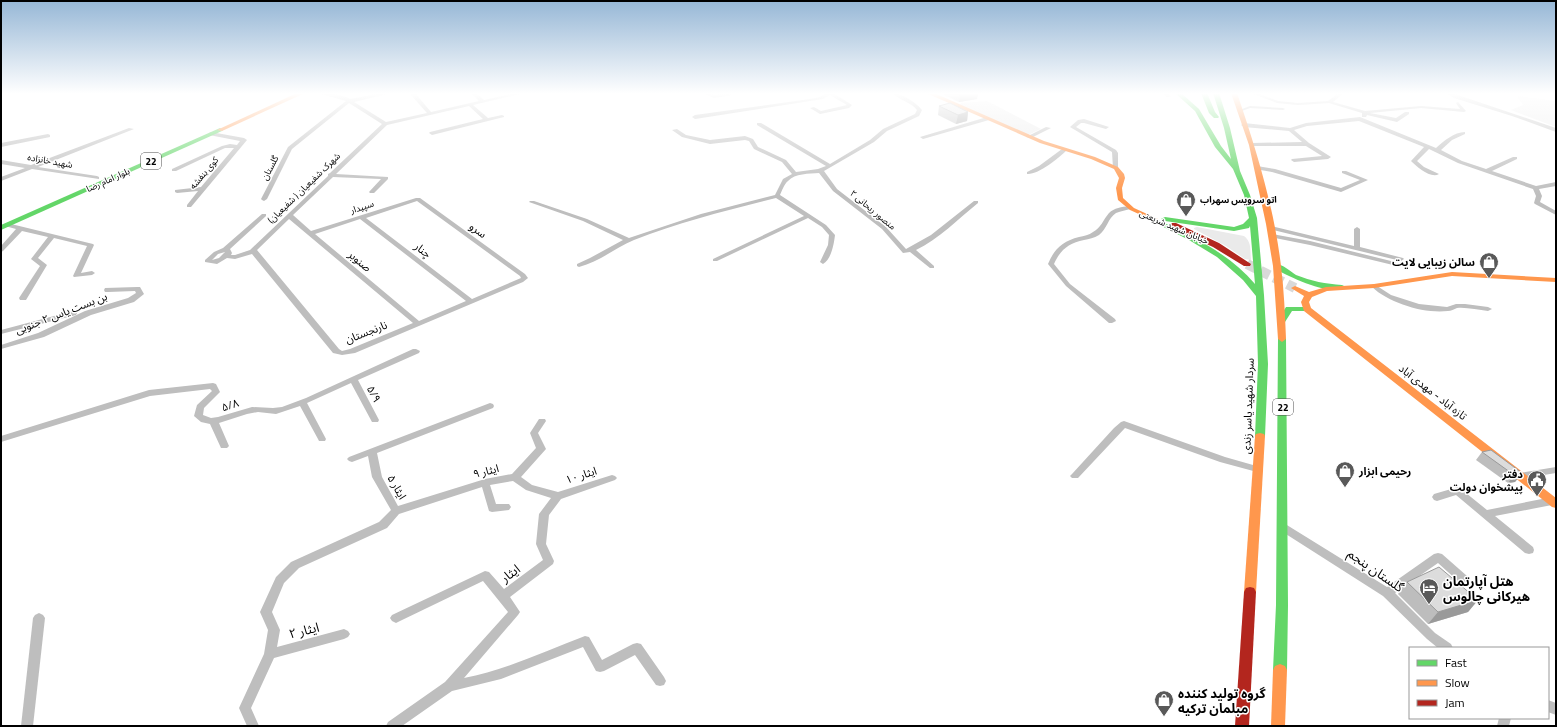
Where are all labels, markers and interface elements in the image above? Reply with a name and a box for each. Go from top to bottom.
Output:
street label: شهرک شفیعیان ( شفیعیان) [264,149,343,226]
street label: شهید خانزاده [27,150,74,171]
road number: 22 [141,153,161,169]
street label: کوی بنفشه [186,153,221,192]
street label: گلستان [258,153,281,182]
street label: بلوار امام رضا [84,164,132,196]
street label: منصور ریحانی ۲ [848,187,899,233]
shop icon: اتو سرویس سهراب [1175,189,1197,217]
place label: اتو سرویس سهراب [1200,193,1277,206]
street label: سپیدار [347,197,375,217]
street label: خیابان شهید شریعتی [1138,206,1211,247]
street label: سرو [466,218,490,242]
street label: چنار [410,238,435,262]
street label: صنوبر [344,246,375,276]
shop icon: سالن زیبایی لایت [1478,251,1500,279]
place label: سالن زیبایی لایت [1392,254,1475,270]
street label: بن بست یاس ۲ جنوبی [13,288,109,338]
street label: نارنجستان [343,317,389,347]
street label: سردار شهید یاسر زندی [1238,357,1258,454]
street label: تازه آباد - مهدی آباد [1396,360,1470,424]
street label: ۵/۹ [363,383,385,405]
street label: ۵/۸ [219,395,241,415]
road number: 22 [1273,399,1293,415]
street label: ایثار ۹ [471,460,501,482]
shop icon: رحیمی ابزار [1334,460,1356,488]
street label: ایثار ۱۰ [563,462,599,488]
place label: رحیمی ابزار [1358,463,1411,479]
place label: دفتر پیشخوان دولت [1450,466,1523,495]
public building icon: دفتر پیشخوان دولت [1526,469,1548,497]
street label: ایثار ۵ [384,472,410,502]
street label: گلستان پنجم [1343,543,1409,598]
street label: ایثار [495,559,524,588]
place label: هتل آپارتمان هیرکانی چالوس [1443,571,1530,606]
hotel icon: هتل آپارتمان هیرکانی چالوس [1418,577,1440,605]
street label: ایثار ۲ [287,617,321,643]
legend [1409,647,1549,719]
text: Fast [1445,653,1468,672]
text: Slow [1445,673,1470,692]
place label: گروه تولید کننده مبلمان ترکیه [1178,683,1266,718]
shop icon: گروه تولید کننده مبلمان ترکیه [1153,689,1175,717]
text: Jam [1445,693,1465,712]

